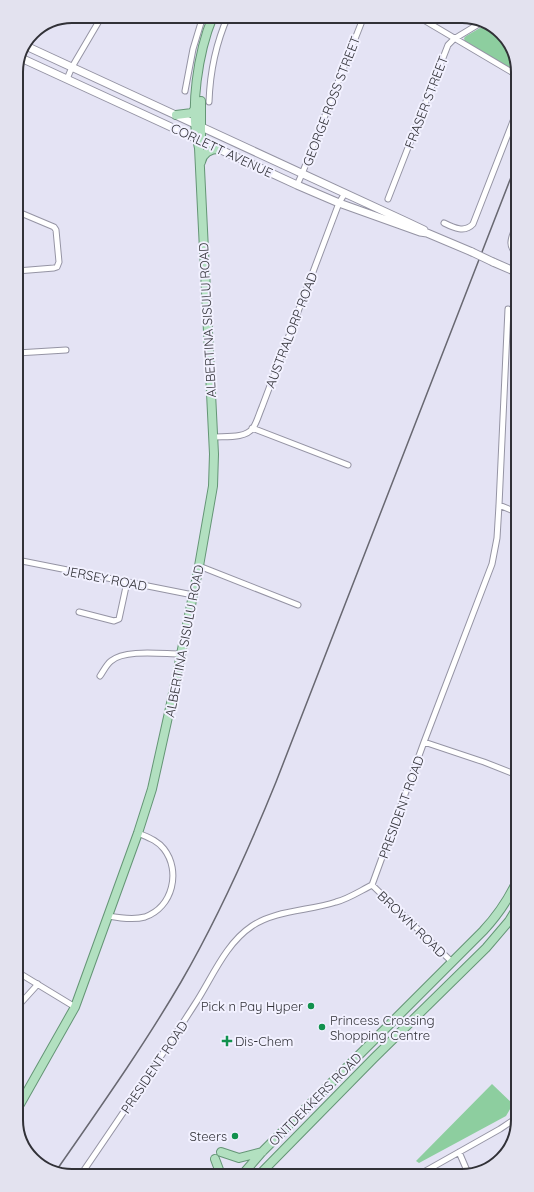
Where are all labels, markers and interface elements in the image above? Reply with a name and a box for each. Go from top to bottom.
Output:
street label: GEORGE ROSS STREET [299,34,363,168]
street label: FRASER STREET [401,53,451,151]
street label: CORLETT AVENUE [169,119,275,181]
street label: ALBERTINA SISULU ROAD [195,242,219,398]
street label: AUSTRALORP ROAD [262,270,320,390]
street label: JERSEY ROAD [62,562,148,594]
street label: ALBERTINA SISULU ROAD [161,563,207,719]
street label: PRESIDENT ROAD [375,753,427,861]
street label: BROWN ROAD [375,887,449,961]
place label: Pick n Pay Hyper [201,998,303,1014]
marker: Pick n Pay Hyper [306,1001,316,1011]
place label: Princess Crossing Shopping Centre [330,1012,435,1043]
street label: PRESIDENT ROAD [117,1018,191,1116]
marker: Princess Crossing Shopping Centre [317,1022,327,1032]
place label: Dis-Chem [235,1033,293,1049]
marker: Dis-Chem [222,1036,232,1046]
street label: ONTDEKKERS ROAD [265,1049,365,1149]
place label: Steers [190,1128,227,1144]
marker: Steers [230,1131,240,1141]

